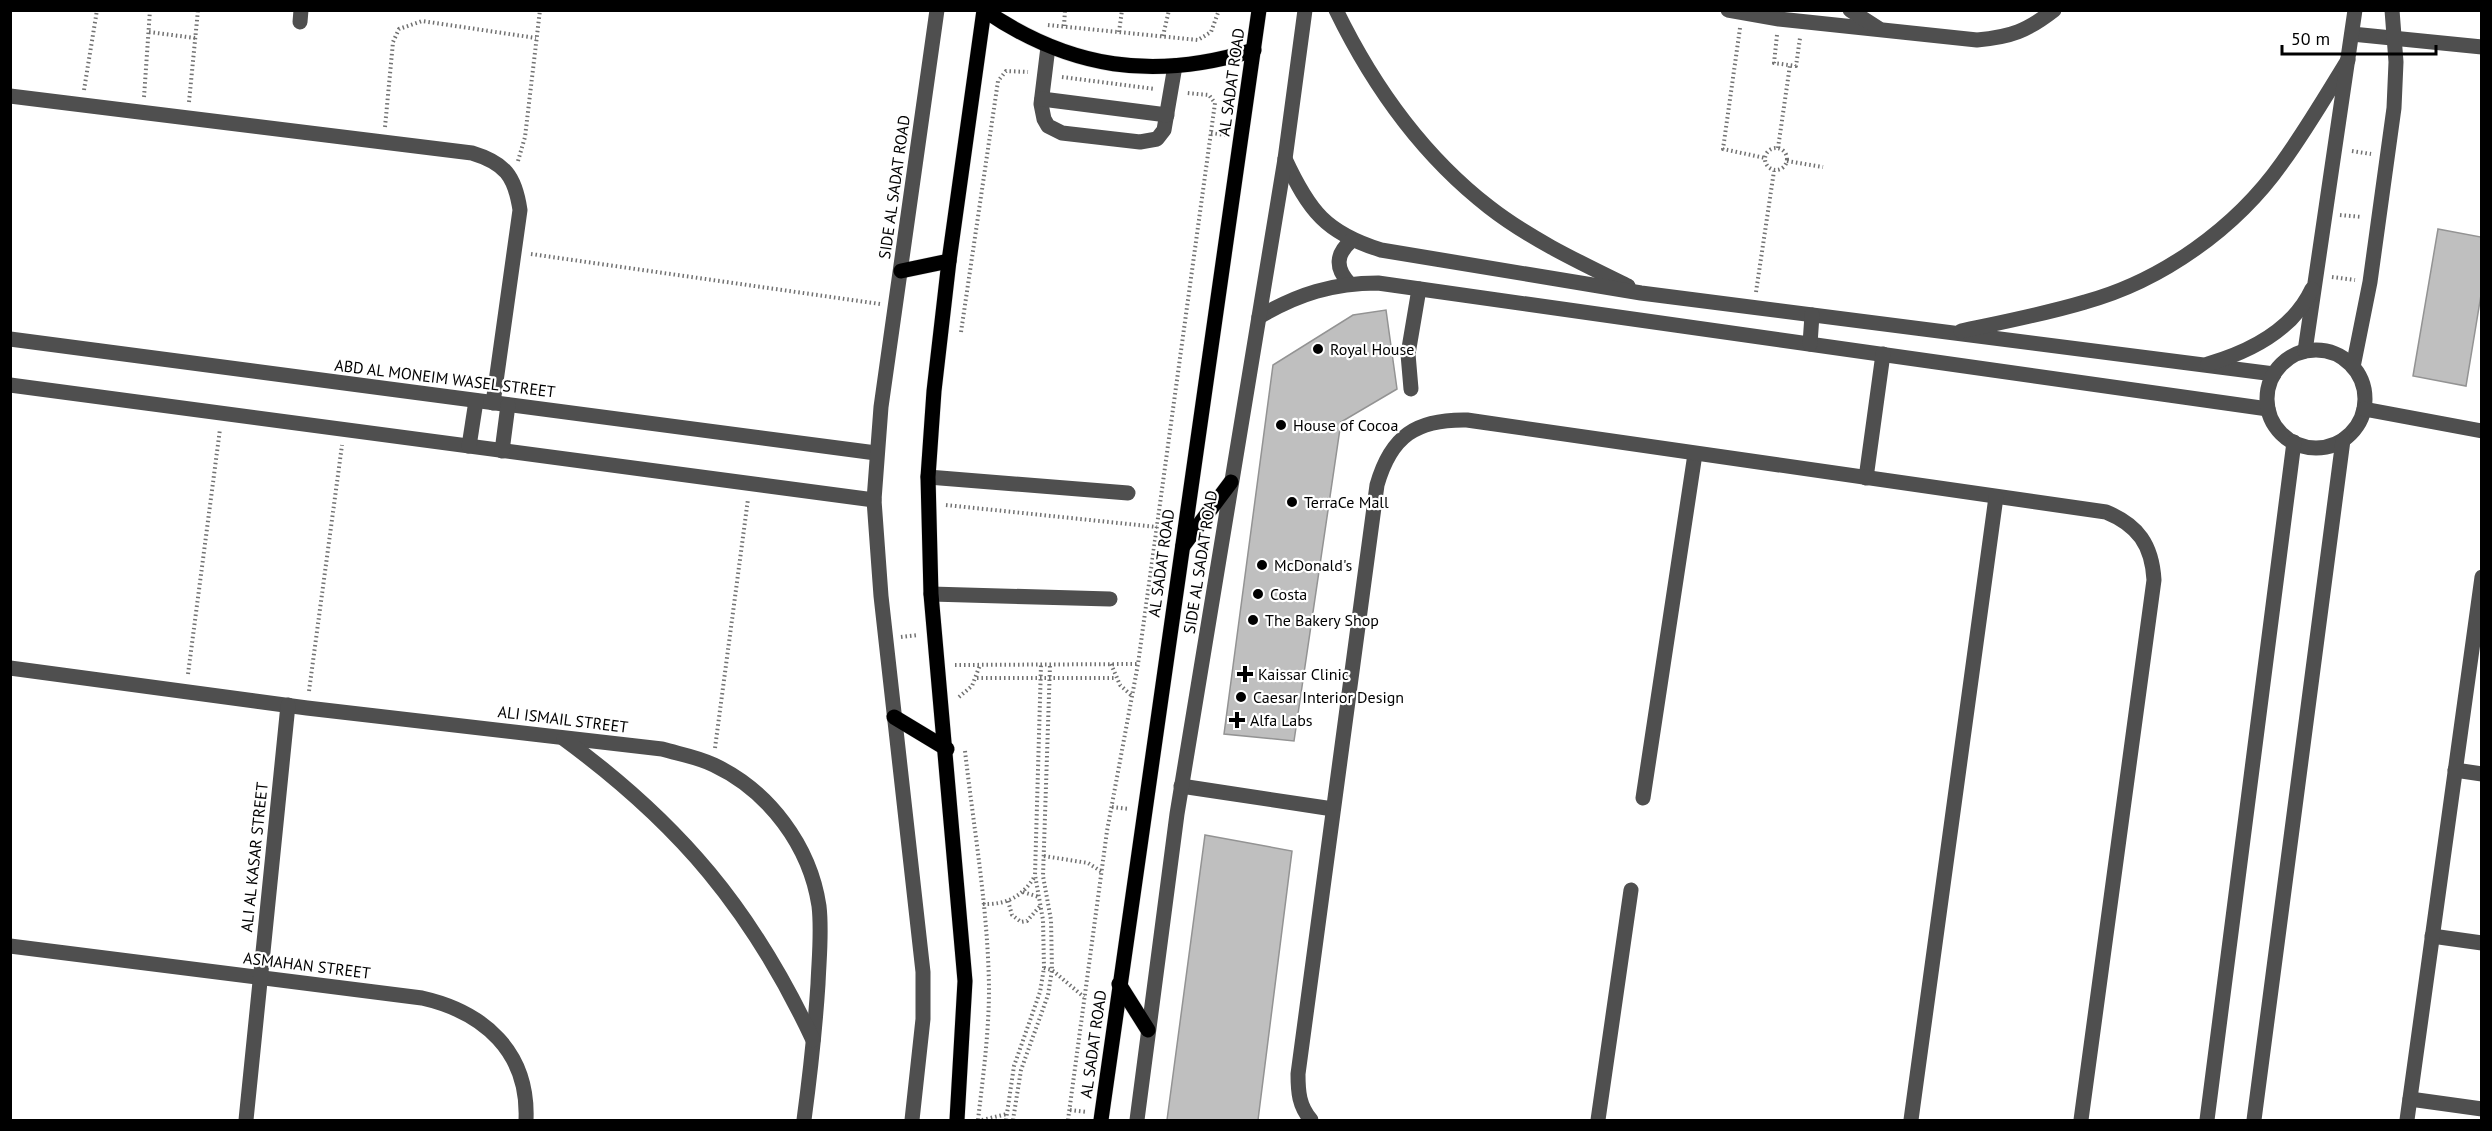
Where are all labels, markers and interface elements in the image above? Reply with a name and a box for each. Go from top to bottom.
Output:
scale bar [2282,18,2436,56]
street label: AL SADAT ROAD [1214,27,1248,137]
text: 50 m [2291,27,2330,50]
street label: SIDE AL SADAT ROAD [874,114,914,260]
place label: Royal House [1330,339,1414,359]
marker: Royal House [1311,342,1325,356]
street label: ABD AL MONEIM WASEL STREET [333,355,557,401]
place label: House of Cocoa [1293,415,1398,435]
marker: House of Cocoa [1274,418,1288,432]
street label: SIDE AL SADAT ROAD [1179,489,1221,635]
place label: TerraCe Mall [1304,492,1389,512]
marker: TerraCe Mall [1285,495,1299,509]
street label: AL SADAT ROAD [1144,508,1178,618]
place label: McDonald's [1274,555,1352,575]
marker: McDonald's [1255,558,1269,572]
place label: Costa [1270,584,1307,604]
marker: Costa [1251,587,1265,601]
place label: The Bakery Shop [1265,610,1379,630]
marker: The Bakery Shop [1246,613,1260,627]
place label: Kaissar Clinic [1258,664,1349,684]
marker: Kaissar Clinic [1236,665,1254,683]
place label: Caesar Interior Design [1253,687,1404,707]
marker: Caesar Interior Design [1234,690,1248,704]
street label: ALI ISMAIL STREET [497,701,629,737]
place label: Alfa Labs [1250,710,1313,730]
marker: Alfa Labs [1228,711,1246,729]
street label: ALI AL KASAR STREET [236,781,272,933]
street label: ASMAHAN STREET [242,947,372,983]
street label: AL SADAT ROAD [1076,989,1110,1099]

